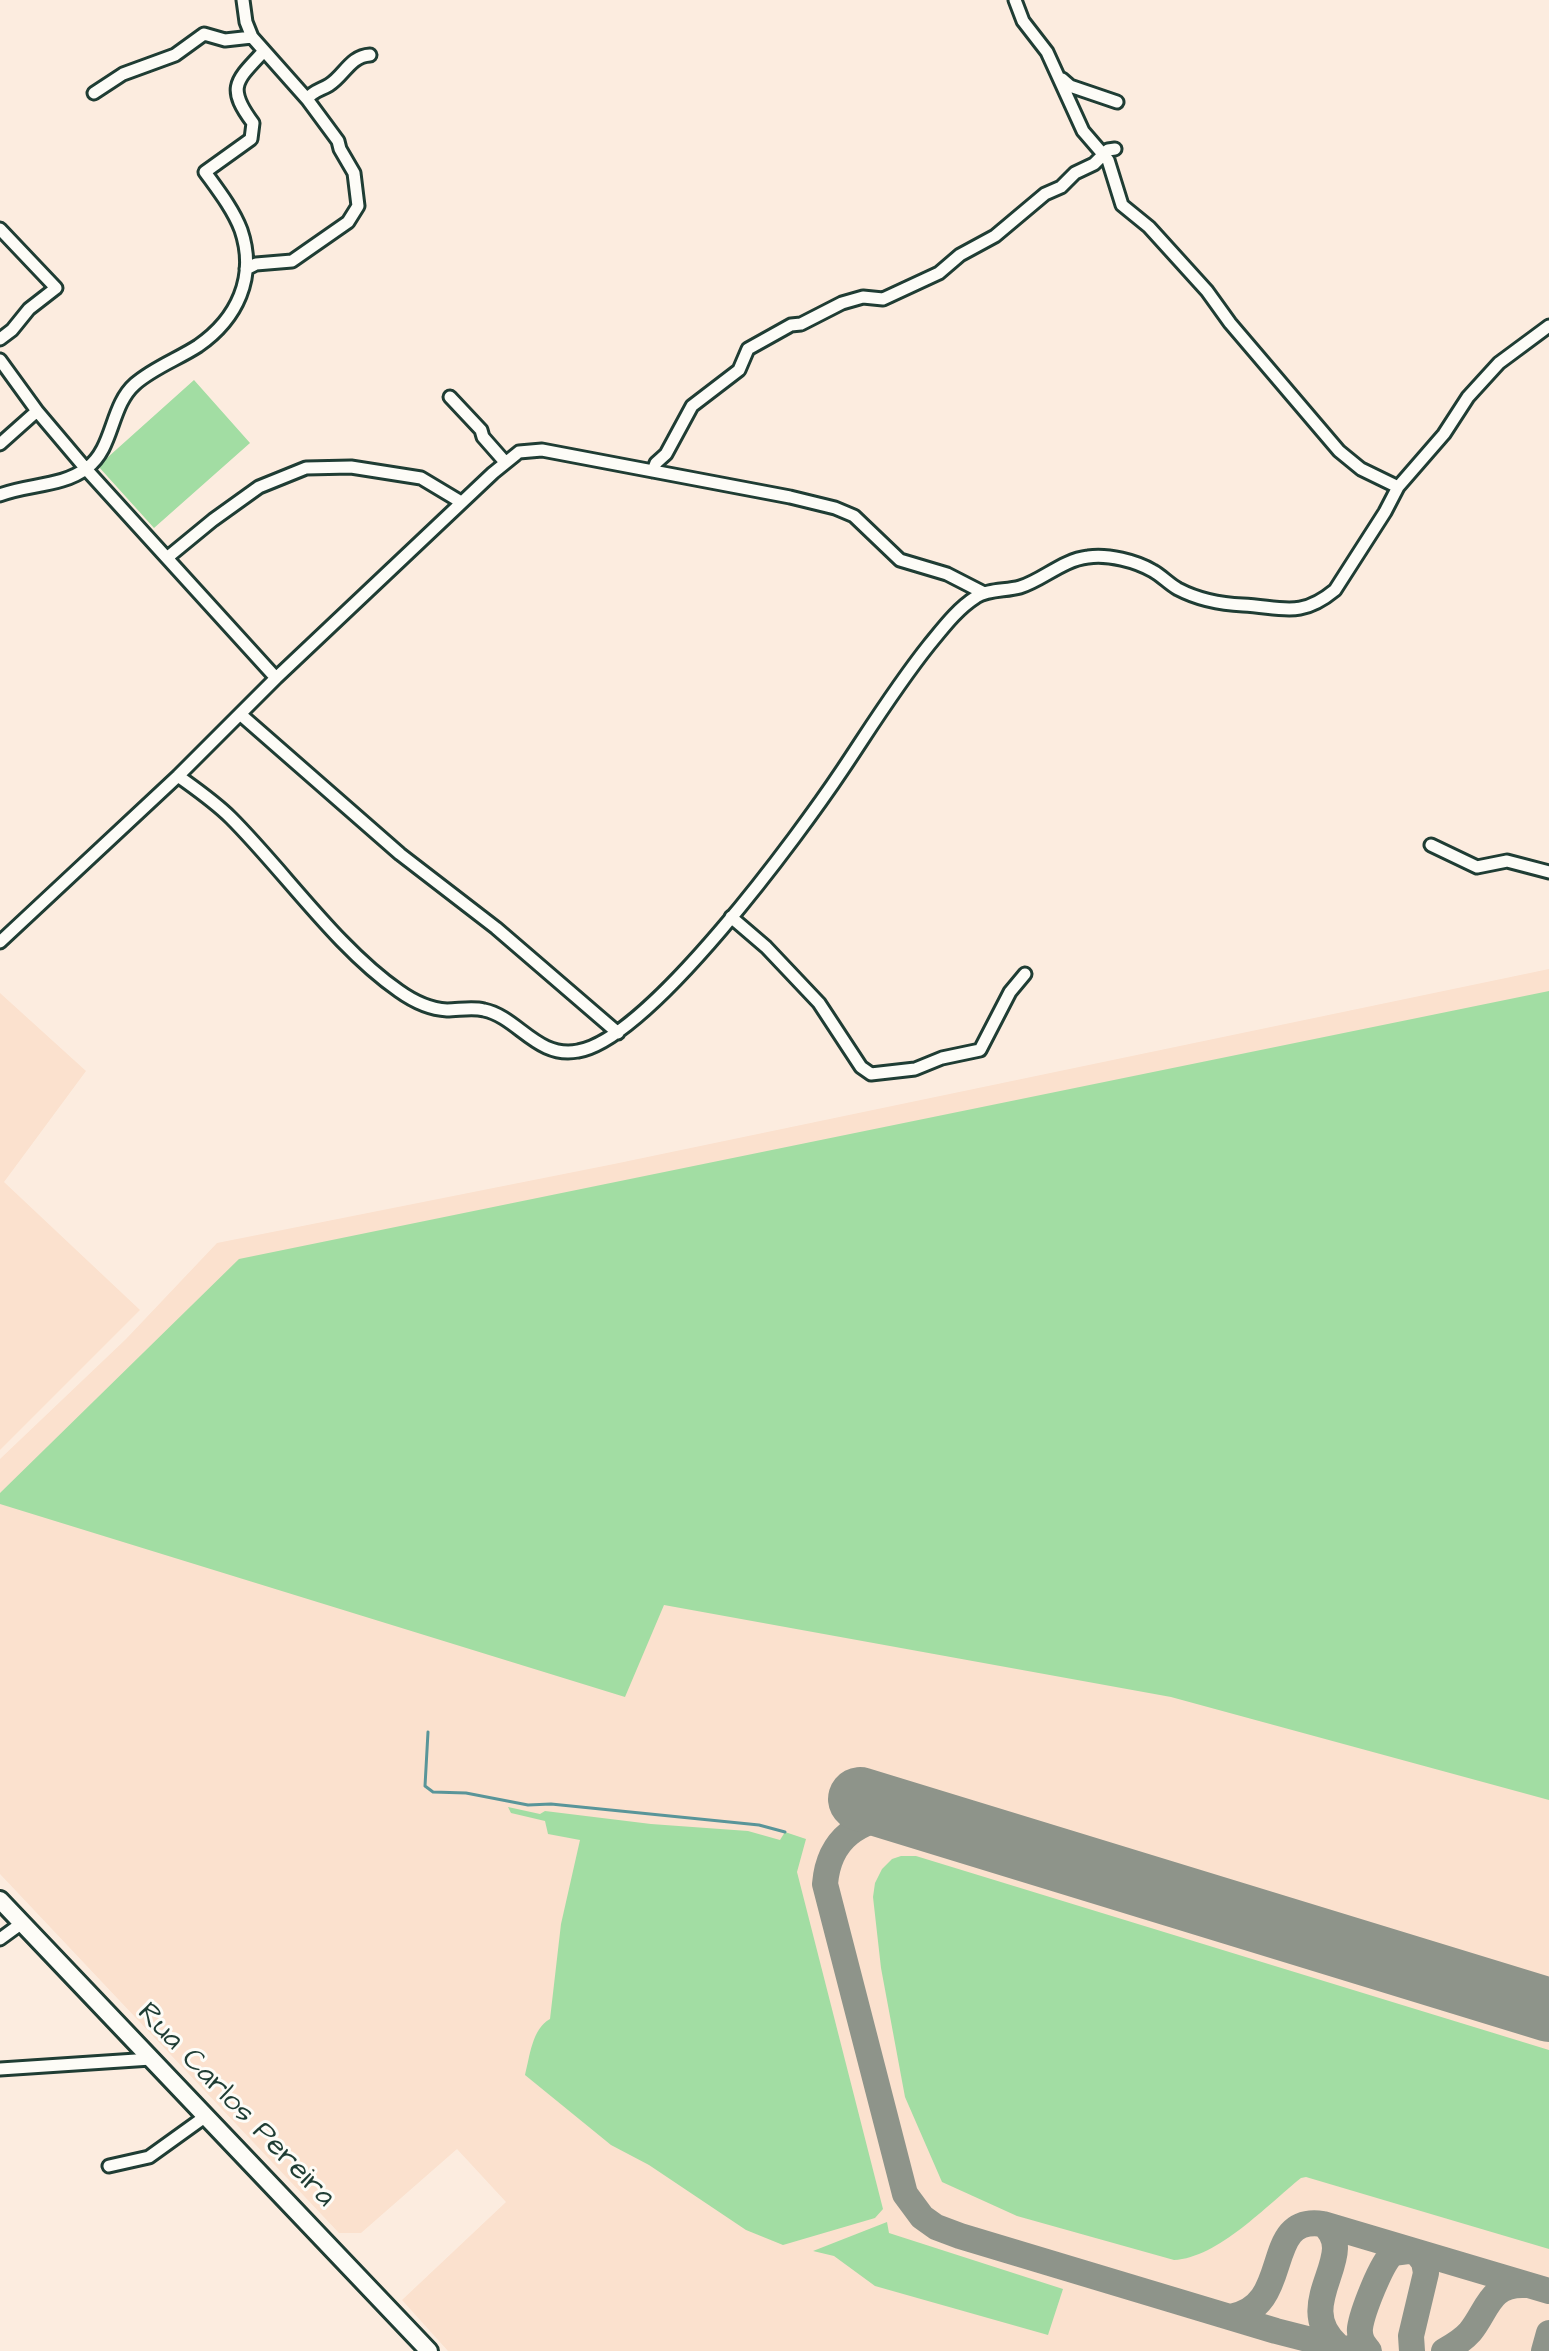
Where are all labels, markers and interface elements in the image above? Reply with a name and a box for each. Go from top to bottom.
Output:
street label: Rua Carlos Pereira [128,1996,342,2216]

